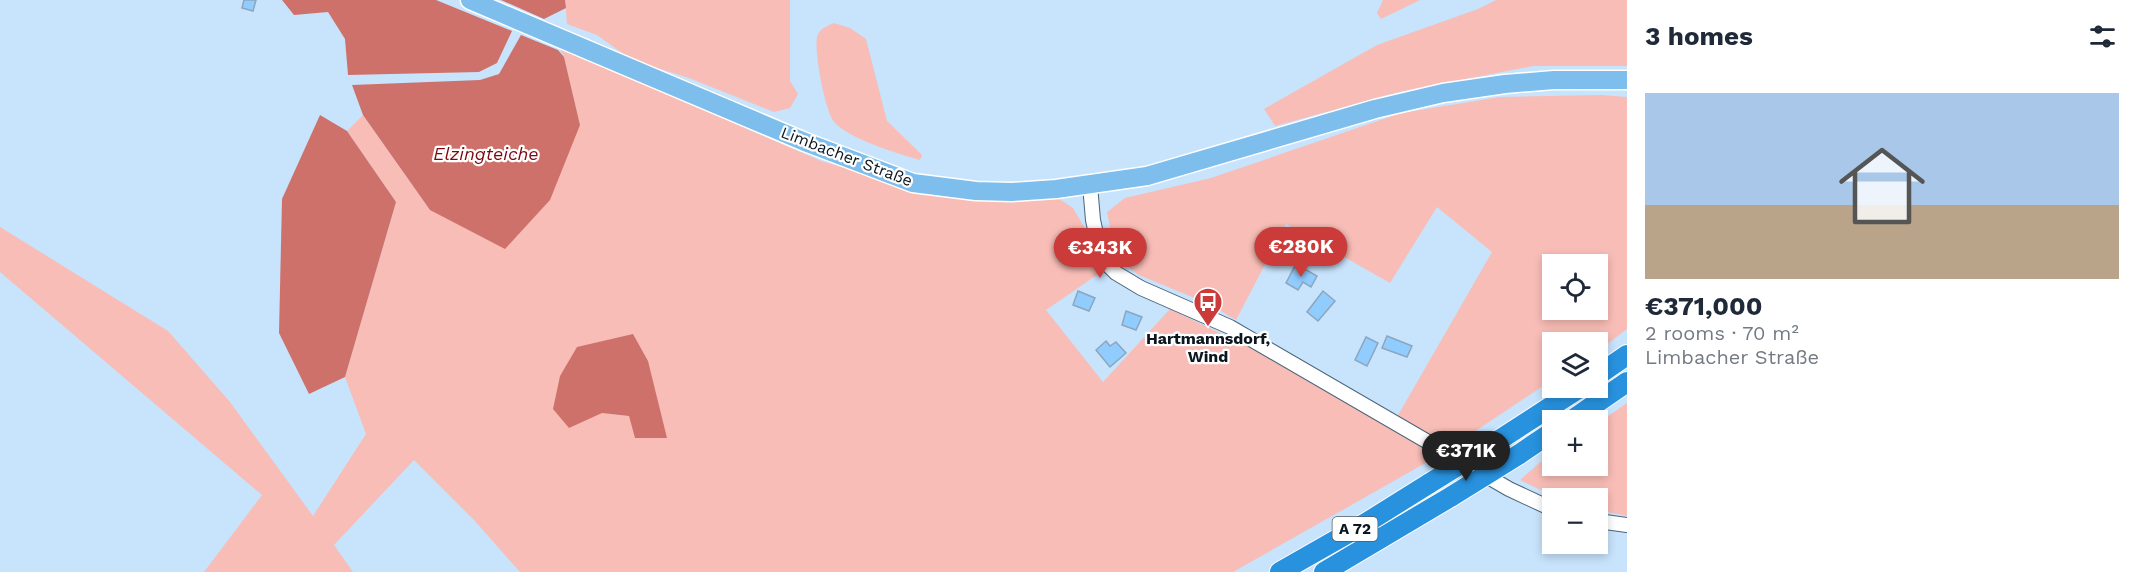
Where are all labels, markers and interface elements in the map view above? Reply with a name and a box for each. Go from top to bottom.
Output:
icon: filters [2086,20,2119,53]
text: 3 homes [1645,21,1753,51]
street label: Limbacher Straße [778,123,915,190]
icon: home [1828,132,1936,240]
water label: Elzingteiche [433,143,539,164]
pin: €280K [1259,227,1343,278]
pin: €343K [1058,228,1142,279]
text: €280K [1268,234,1334,258]
text: €343K [1068,235,1132,259]
map controls [1542,254,1608,554]
button: locate [1542,254,1608,320]
bus stop icon: Hartmannsdorf, Wind [1192,286,1224,328]
text: €371,000 [1645,291,1762,321]
text: 2 rooms · 70 m² [1645,321,1799,345]
place label: Hartmannsdorf, Wind [1146,329,1270,366]
button: layers [1542,332,1608,398]
text: Limbacher Straße [1645,345,1819,369]
button: + [1542,410,1608,476]
pin: €371K [1424,431,1508,482]
text: €371K [1436,438,1496,462]
button: − [1542,488,1608,554]
road number: A 72 [1332,517,1378,541]

